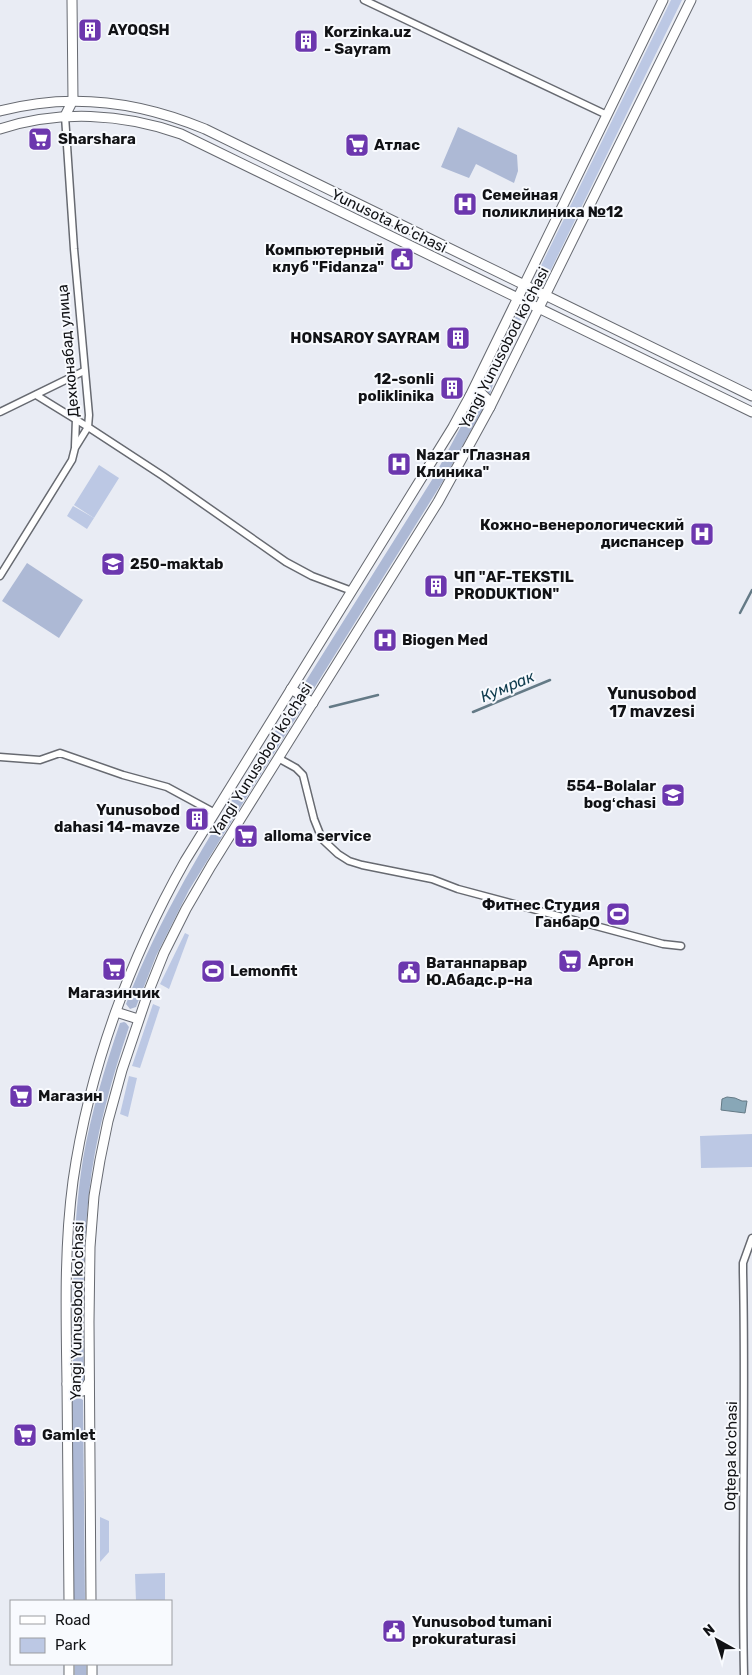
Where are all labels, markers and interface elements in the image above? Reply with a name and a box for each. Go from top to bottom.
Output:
building icon: AYOQSH [77,17,103,43]
place label: AYOQSH [108,21,170,39]
place label: Korzinka.uz - Sayram [324,23,411,58]
building icon: Korzinka.uz - Sayram [293,28,319,54]
supermarket icon: Sharshara [27,126,53,152]
place label: Sharshara [58,130,136,148]
supermarket icon: Атлас [344,132,370,158]
place label: Атлас [374,136,420,154]
street label: Yunusota koʻchasi [328,185,450,257]
place label: Семейная поликлиника №12 [482,186,624,221]
hospital icon: Семейная поликлиника №12 [452,191,478,217]
place label: Компьютерный клуб "Fidanza" [265,241,384,276]
public building icon: Компьютерный клуб "Fidanza" [389,246,415,272]
street label: Yangi Yunusobod ko'chasi [455,264,553,432]
street label: Дехконабад улица [53,284,83,418]
building icon: HONSAROY SAYRAM [445,325,471,351]
place label: HONSAROY SAYRAM [290,329,440,347]
place label: 12-sonli poliklinika [358,370,434,405]
building icon: 12-sonli poliklinika [439,375,465,401]
place label: Nazar "Глазная Клиника" [416,446,530,481]
hospital icon: Nazar "Глазная Клиника" [386,451,412,477]
place label: Кожно-венерологический диспансер [480,516,684,551]
hospital icon: Кожно-венерологический диспансер [689,521,715,547]
school or university icon: 250-maktab [100,551,126,577]
place label: 250-maktab [130,555,223,573]
place label: ЧП "AF-TEKSTIL PRODUKTION" [454,568,574,603]
building icon: ЧП "AF-TEKSTIL PRODUKTION" [423,573,449,599]
hospital icon: Biogen Med [372,627,398,653]
place label: Biogen Med [402,631,488,649]
water label: Кумрак [477,666,538,706]
street label: Yangi Yunusobod ko'chasi [206,679,316,841]
district label: Yunusobod 17 mavzesi [607,684,697,721]
place label: 554-Bolalar bogʻchasi [566,777,656,812]
school or university icon: 554-Bolalar bogʻchasi [660,782,686,808]
place label: Yunusobod dahasi 14-mavze [54,801,180,836]
building icon: Yunusobod dahasi 14-mavze [184,806,210,832]
supermarket icon: alloma service [233,823,259,849]
place label: alloma service [264,827,371,845]
place label: Фитнес Студия ГанбарО [482,896,600,931]
sports icon: Фитнес Студия ГанбарО [605,901,631,927]
supermarket icon: Аргон [557,948,583,974]
place label: Аргон [588,952,634,970]
place label: Ватанпарвар Ю.Абадс.р-на [426,954,533,989]
supermarket icon: Магазинчик [101,956,127,982]
sports icon: Lemonfit [200,958,226,984]
public building icon: Ватанпарвар Ю.Абадс.р-на [396,959,422,985]
place label: Lemonfit [230,962,297,980]
place label: Магазинчик [68,984,160,1002]
supermarket icon: Магазин [8,1083,34,1109]
place label: Магазин [38,1087,103,1105]
street label: Yangi Yunusobod ko'chasi [66,1221,88,1401]
street label: Oqtepa ko'chasi [721,1401,741,1511]
supermarket icon: Gamlet [12,1422,38,1448]
place label: Gamlet [42,1426,96,1444]
legend [10,1600,172,1665]
text: Road [55,1611,91,1629]
place label: Yunusobod tumani prokuraturasi [412,1613,552,1648]
north arrow [692,1615,742,1665]
public building icon: Yunusobod tumani prokuraturasi [381,1618,407,1644]
text: N [700,1621,718,1640]
text: Park [55,1636,86,1654]

